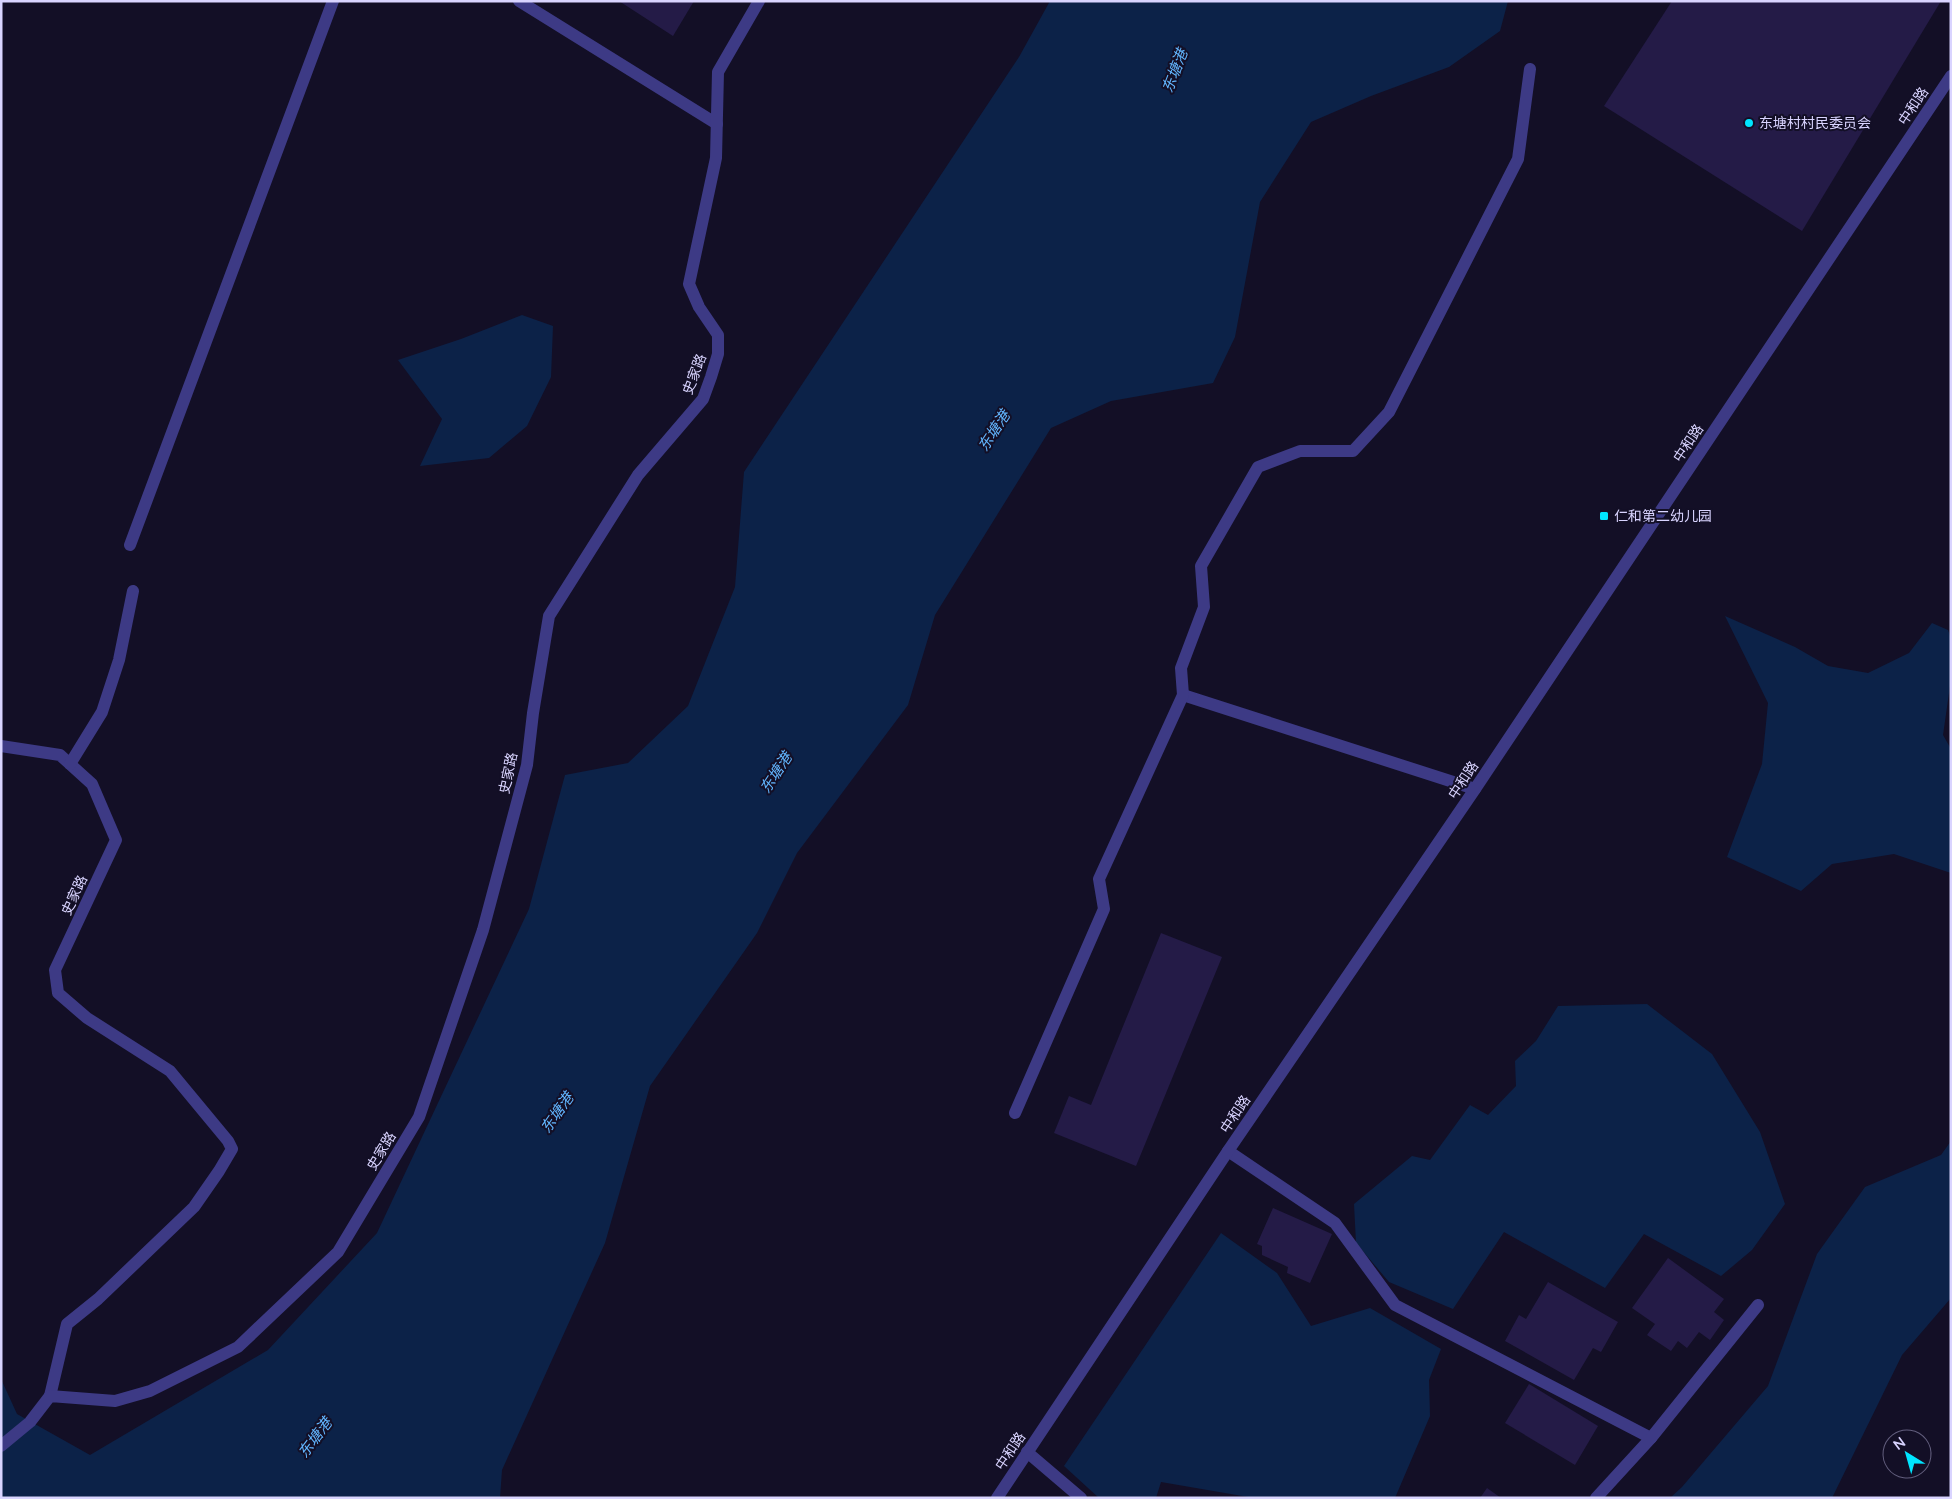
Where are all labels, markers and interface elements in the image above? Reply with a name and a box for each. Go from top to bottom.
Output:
water label: 东塘港 [1158,45,1191,95]
street label: 中和路 [1894,84,1931,128]
place label: 东塘村村民委员会 [1759,114,1871,131]
marker: 东塘村村民委员会 [1743,117,1755,129]
street label: 史家路 [678,351,709,396]
water label: 东塘港 [973,405,1014,454]
street label: 中和路 [1669,421,1706,465]
place label: 仁和第二幼儿园 [1614,507,1712,524]
marker: 仁和第二幼儿园 [1598,510,1610,522]
water label: 东塘港 [755,747,796,796]
street label: 史家路 [495,751,520,795]
street label: 中和路 [1444,758,1481,802]
street label: 史家路 [57,872,90,917]
water label: 东塘港 [536,1087,578,1136]
street label: 中和路 [1216,1092,1253,1136]
street label: 史家路 [362,1128,399,1173]
water label: 东塘港 [293,1412,336,1461]
street label: 中和路 [991,1429,1028,1473]
north arrow [1882,1429,1932,1479]
text: N [1889,1433,1908,1453]

